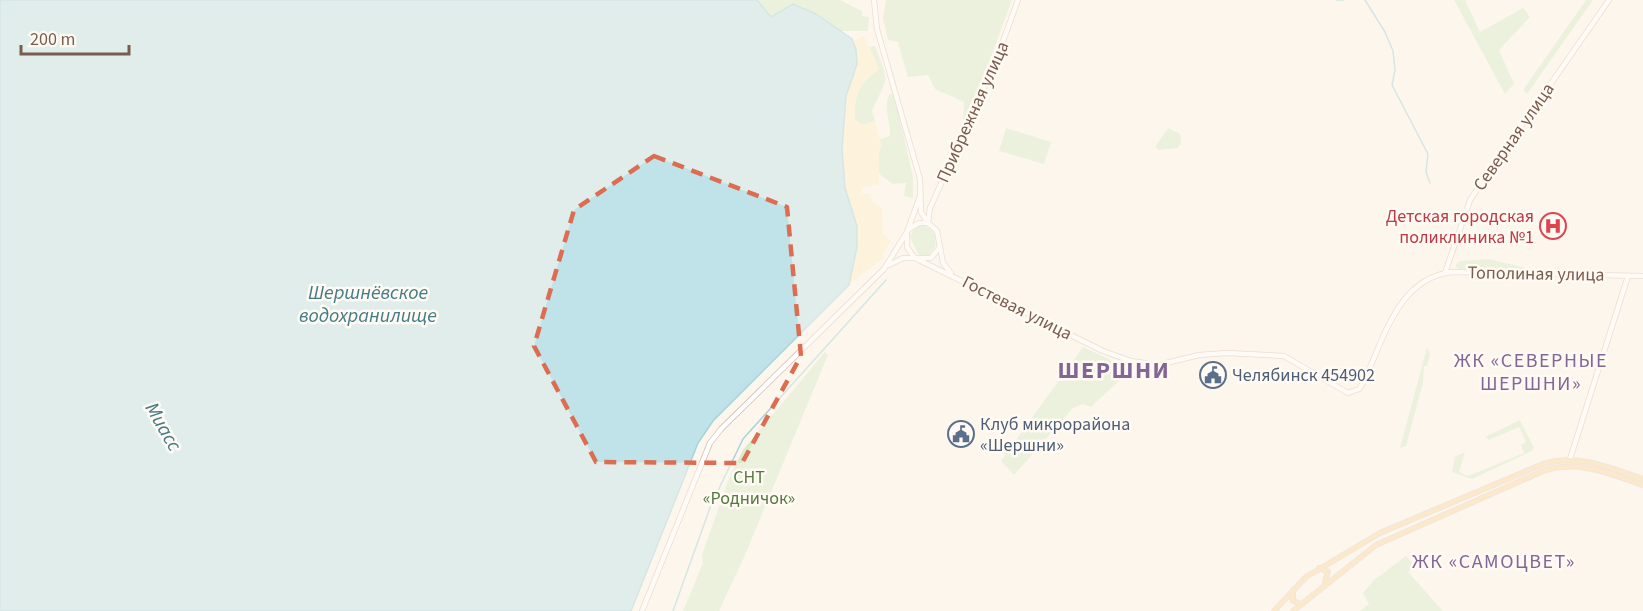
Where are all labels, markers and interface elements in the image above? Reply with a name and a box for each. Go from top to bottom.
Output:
scale bar [21,18,129,56]
text: 200 m [30,27,75,52]
street label: Прибрежная улица [931,37,1015,187]
street label: Северная улица [1467,78,1561,196]
place label: Детская городская поликлиника №1 [1386,204,1534,250]
hospital icon: Детская городская поликлиника №1 [1538,211,1568,241]
street label: Тополиная улица [1467,260,1605,288]
street label: Гостевая улица [958,270,1076,346]
water label: Шершнёвское водохранилище [299,279,437,330]
district label: ЖК «СЕВЕРНЫЕ ШЕРШНИ» [1454,347,1608,398]
district label: ШЕРШНИ [1058,353,1170,388]
public building icon: Челябинск 454902 [1198,360,1228,390]
place label: Челябинск 454902 [1232,363,1375,388]
water label: Миасс [138,397,188,457]
place label: Клуб микрорайона «Шершни» [980,412,1130,458]
public building icon: Клуб микрорайона «Шершни» [946,419,976,449]
park label: СНТ «Родничок» [703,465,795,511]
district label: ЖК «САМОЦВЕТ» [1412,548,1576,576]

